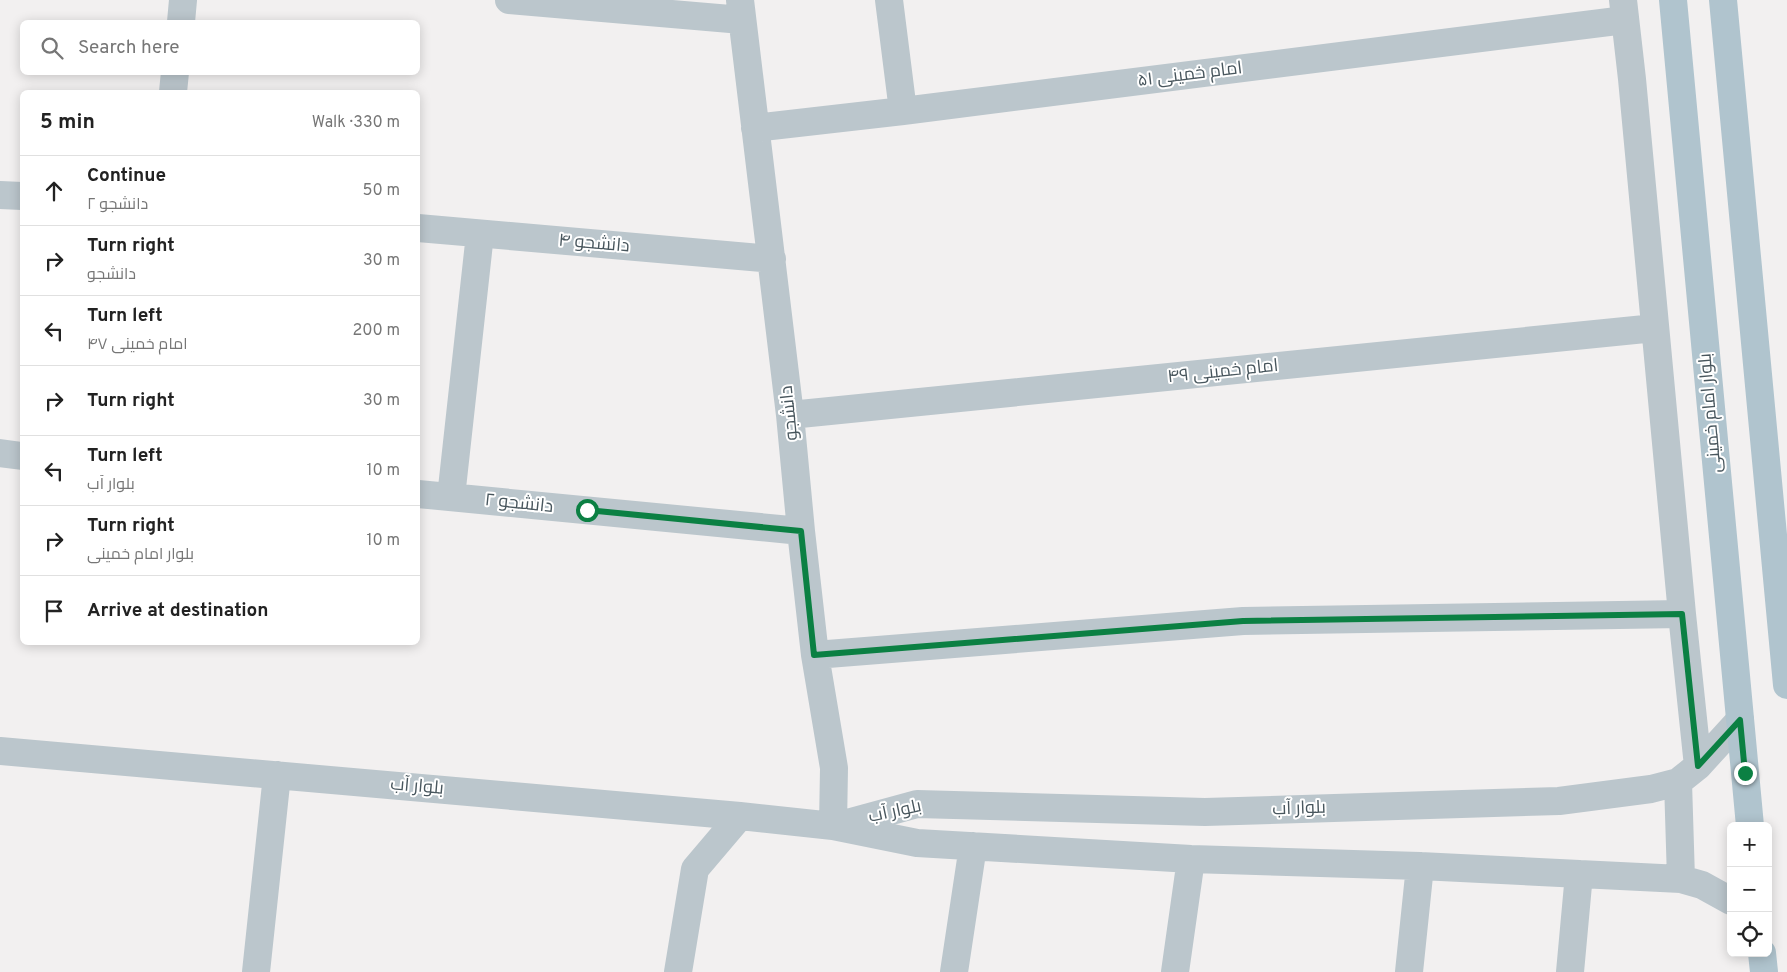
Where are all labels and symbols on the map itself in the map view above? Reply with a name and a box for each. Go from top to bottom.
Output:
street label: امام خمینی ۵۱ [1136,57,1244,93]
street label: دانشجو ۴ [558,229,630,259]
street label: بلوار امام خمینی [1694,352,1728,474]
street label: امام خمینی ۴۹ [1166,355,1280,389]
street label: دانشجو [776,384,804,442]
street label: دانشجو ۲ [484,489,554,519]
route start [576,499,599,522]
route end [1734,762,1757,785]
street label: بلوار آب [389,773,445,801]
street label: بلوار آب [866,795,924,829]
street label: بلوار آب [1272,797,1326,821]

